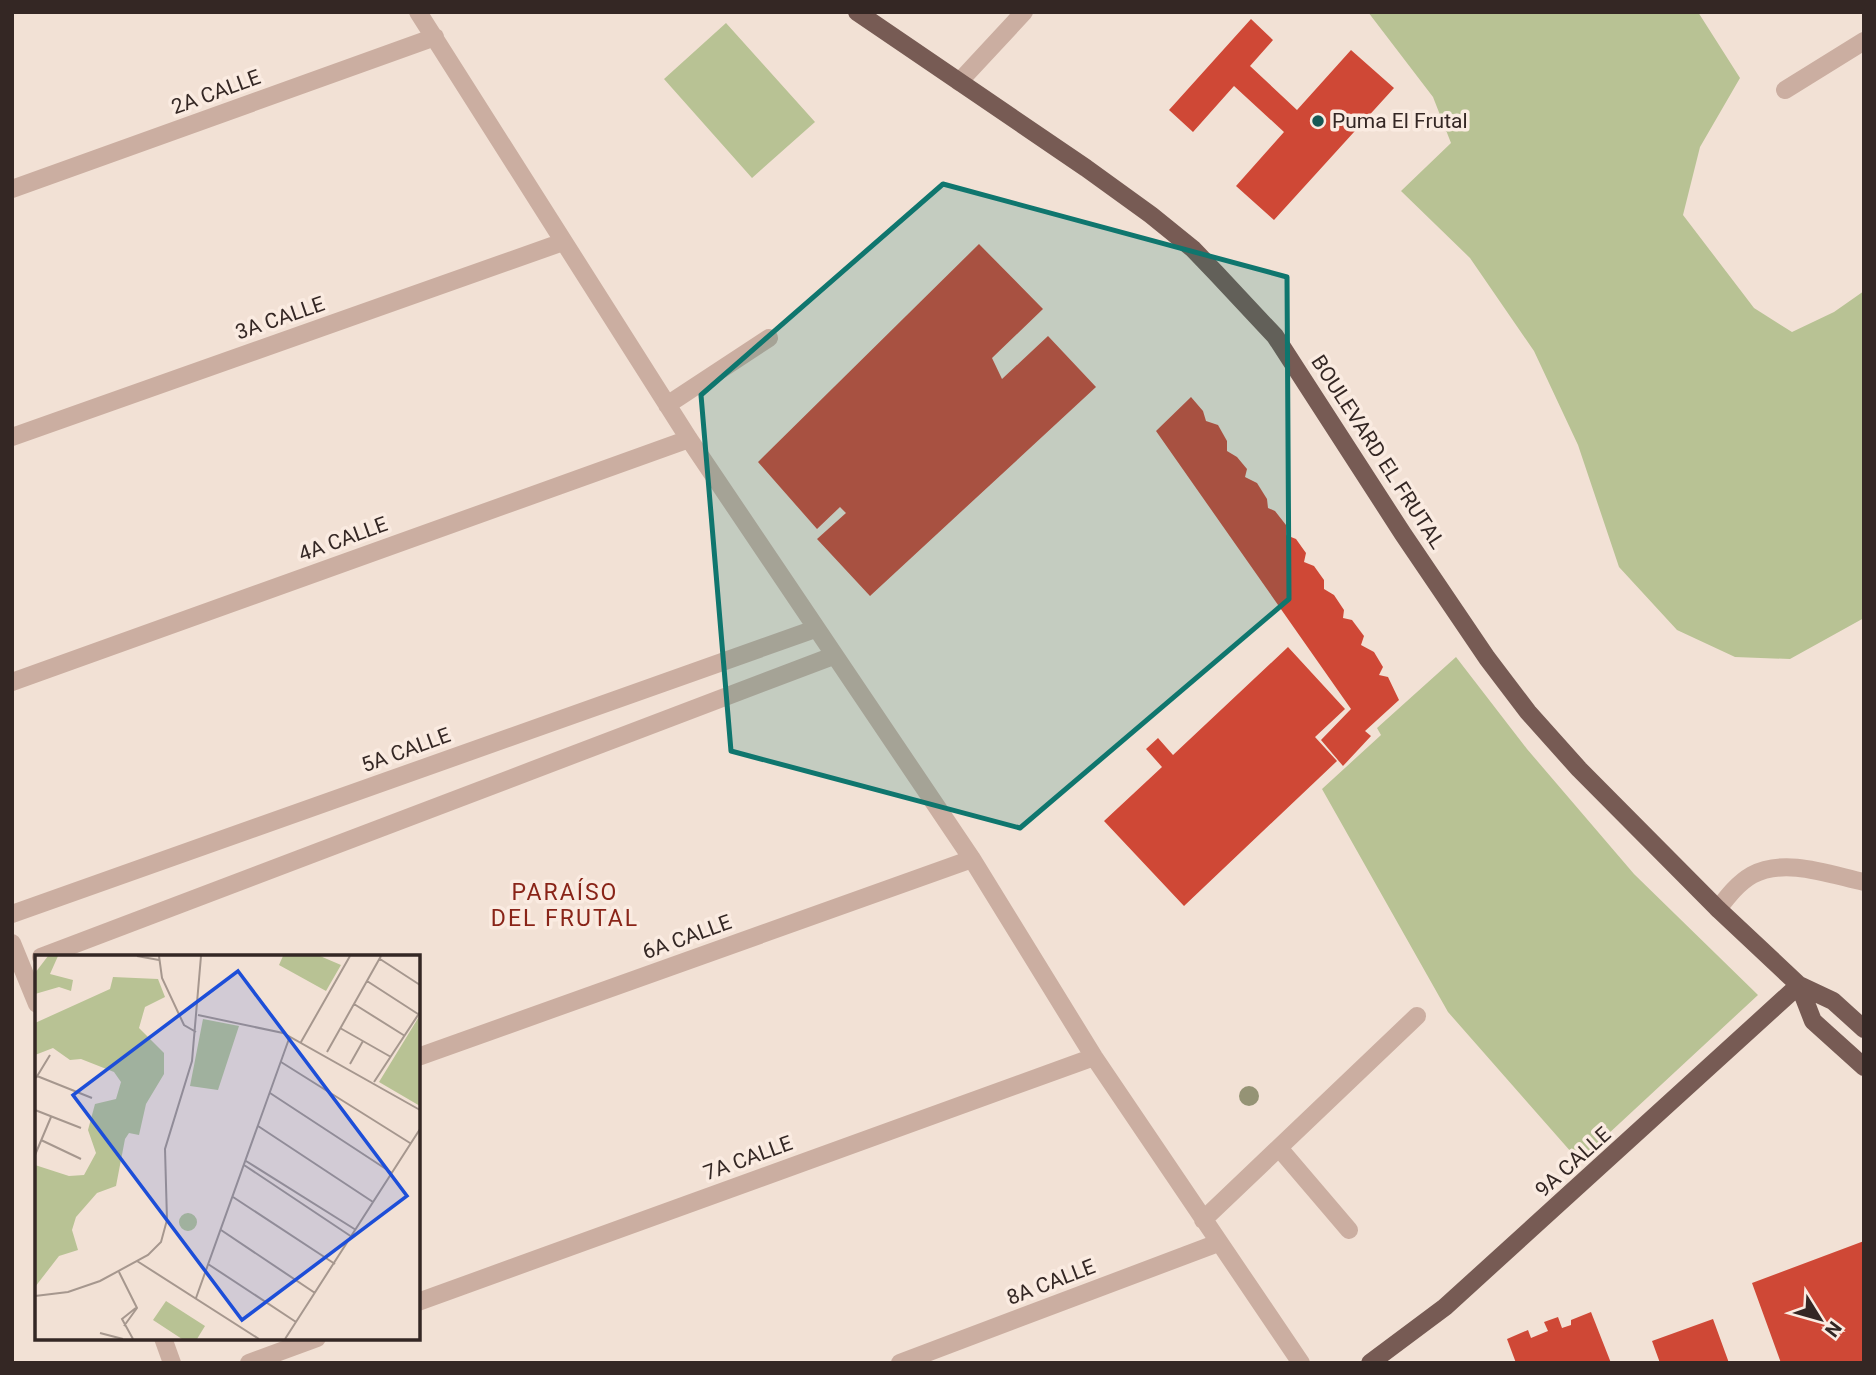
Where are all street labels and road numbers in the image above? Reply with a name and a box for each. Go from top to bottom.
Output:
street label: 2A CALLE [168,65,264,119]
street label: 3A CALLE [232,292,328,344]
street label: BOULEVARD EL FRUTAL [1306,351,1450,553]
street label: 4A CALLE [295,512,391,566]
street label: 5A CALLE [358,723,454,777]
street label: 6A CALLE [639,910,735,964]
street label: 9A CALLE [1531,1122,1615,1202]
street label: 7A CALLE [700,1131,796,1185]
street label: 8A CALLE [1003,1254,1099,1310]

